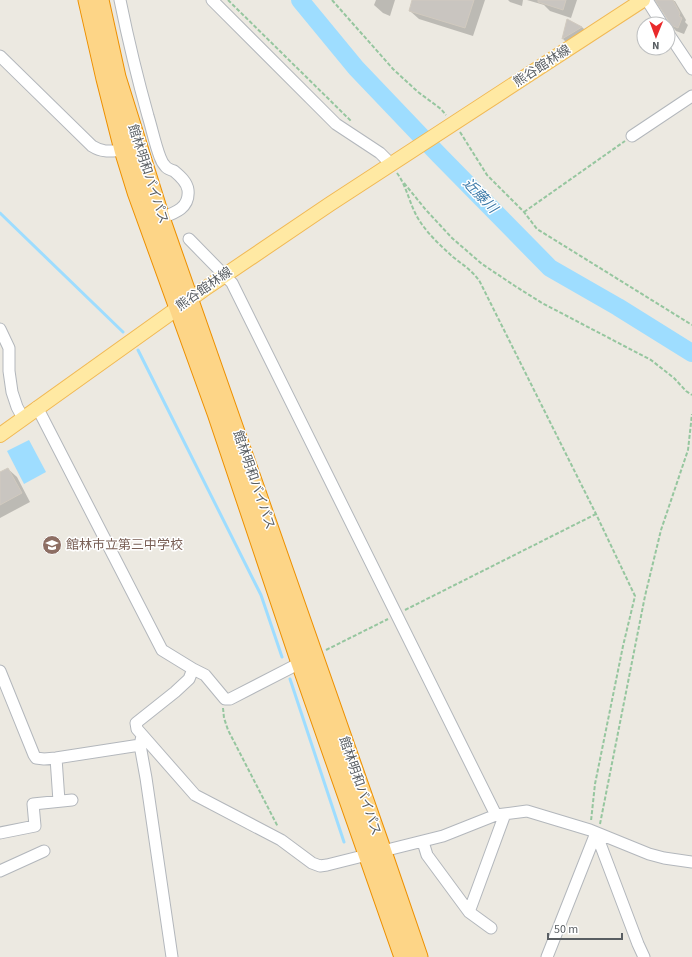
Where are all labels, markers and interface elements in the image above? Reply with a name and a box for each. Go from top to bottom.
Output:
north arrow [636,16,676,56]
text: N [652,38,660,53]
street label: 熊谷館林線 [510,41,574,91]
street label: 館林明和バイパス [123,122,173,226]
water label: 近藤川 [458,174,503,219]
street label: 熊谷館林線 [172,263,236,315]
street label: 館林明和バイパス [229,428,279,532]
school or university icon: 館林市立第三中学校 [41,534,63,556]
place label: 館林市立第三中学校 [66,536,183,554]
street label: 館林明和バイパス [335,734,385,838]
scale bar [548,915,622,941]
text: 50 m [554,921,578,938]

